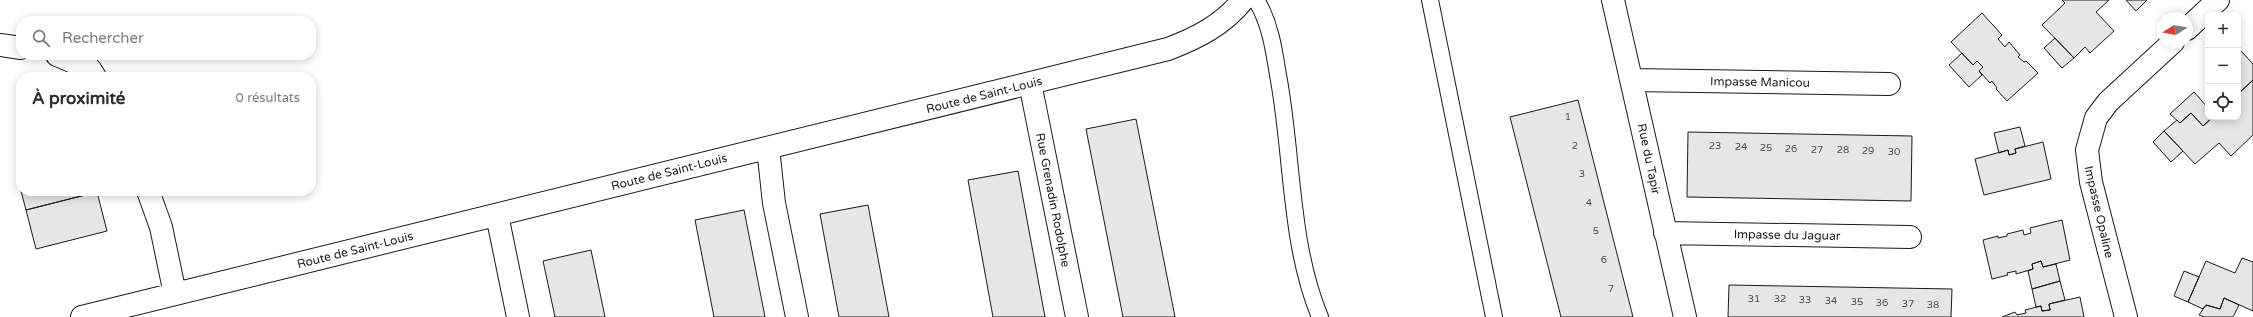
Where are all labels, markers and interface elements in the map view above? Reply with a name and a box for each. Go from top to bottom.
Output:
north arrow [2157,12,2193,48]
map controls [2205,12,2241,120]
button: + [2205,12,2241,48]
search box [16,16,316,60]
icon: search [30,27,52,49]
text: Rechercher [62,29,144,47]
button: − [2205,48,2241,84]
street label: Route de Saint-Louis [925,74,1044,116]
street label: Impasse Manicou [1710,74,1810,90]
button: locate [2205,84,2241,120]
text: À proximité [32,88,125,109]
text: 0 résultats [236,90,300,106]
house number: 1 [1565,111,1571,123]
street label: Rue du Tapir [1635,122,1663,196]
street label: Rue Grenadin Rodolphe [1033,132,1073,269]
house number: 2 [1572,140,1578,152]
house number: 23 [1709,140,1721,152]
house number: 24 [1735,141,1747,153]
house number: 25 [1760,142,1772,154]
house number: 26 [1785,143,1797,155]
house number: 27 [1811,144,1823,156]
house number: 28 [1837,144,1849,156]
house number: 29 [1862,145,1874,157]
house number: 30 [1888,146,1900,158]
street label: Route de Saint-Louis [610,151,729,193]
street label: Impasse Opaline [2082,165,2116,260]
house number: 3 [1579,168,1585,180]
house number: 4 [1586,197,1592,209]
house number: 5 [1593,225,1599,237]
street label: Impasse du Jaguar [1734,227,1841,243]
street label: Route de Saint-Louis [296,229,415,271]
house number: 6 [1601,254,1607,266]
house number: 7 [1608,283,1614,295]
house number: 31 [1748,293,1760,305]
house number: 32 [1774,293,1786,305]
house number: 33 [1799,294,1811,306]
house number: 34 [1825,295,1837,307]
house number: 35 [1851,296,1863,308]
house number: 36 [1876,297,1888,309]
house number: 37 [1902,298,1914,310]
house number: 38 [1927,299,1939,311]

